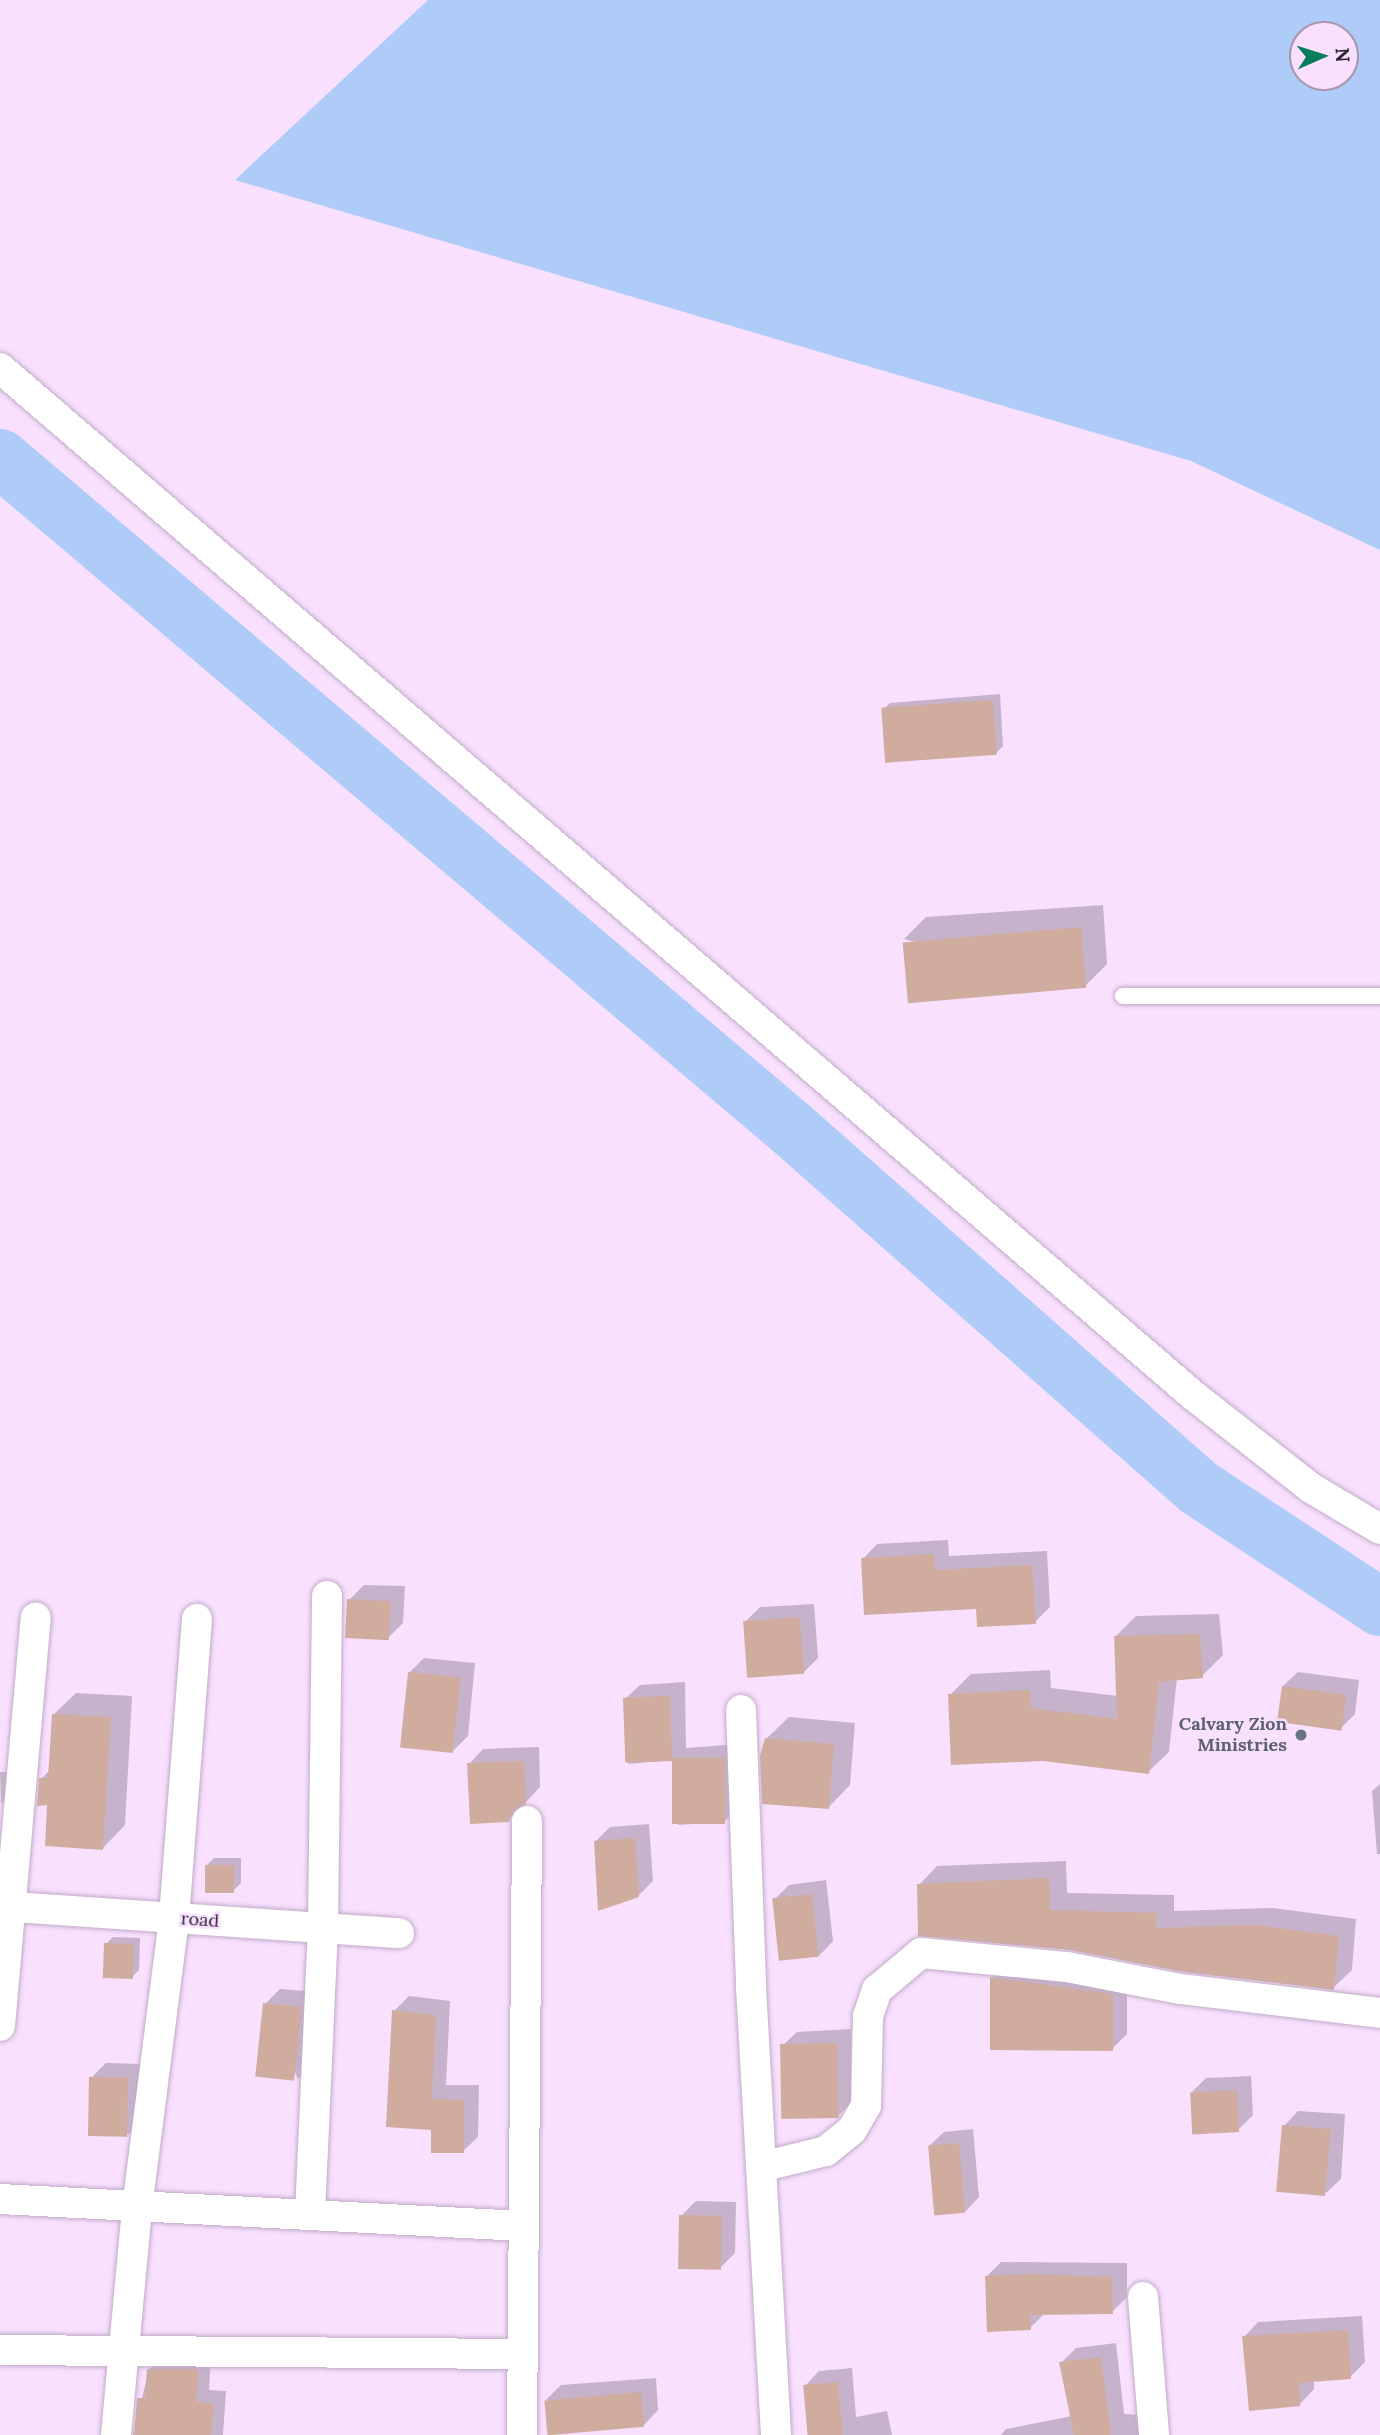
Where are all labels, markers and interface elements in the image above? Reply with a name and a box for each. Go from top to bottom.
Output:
north arrow [1289,21,1359,91]
text: N [1331,47,1355,63]
place label: Calvary Zion Ministries [1179,1714,1287,1756]
marker: Calvary Zion Ministries [1293,1727,1309,1743]
street label: road [180,1908,220,1932]

